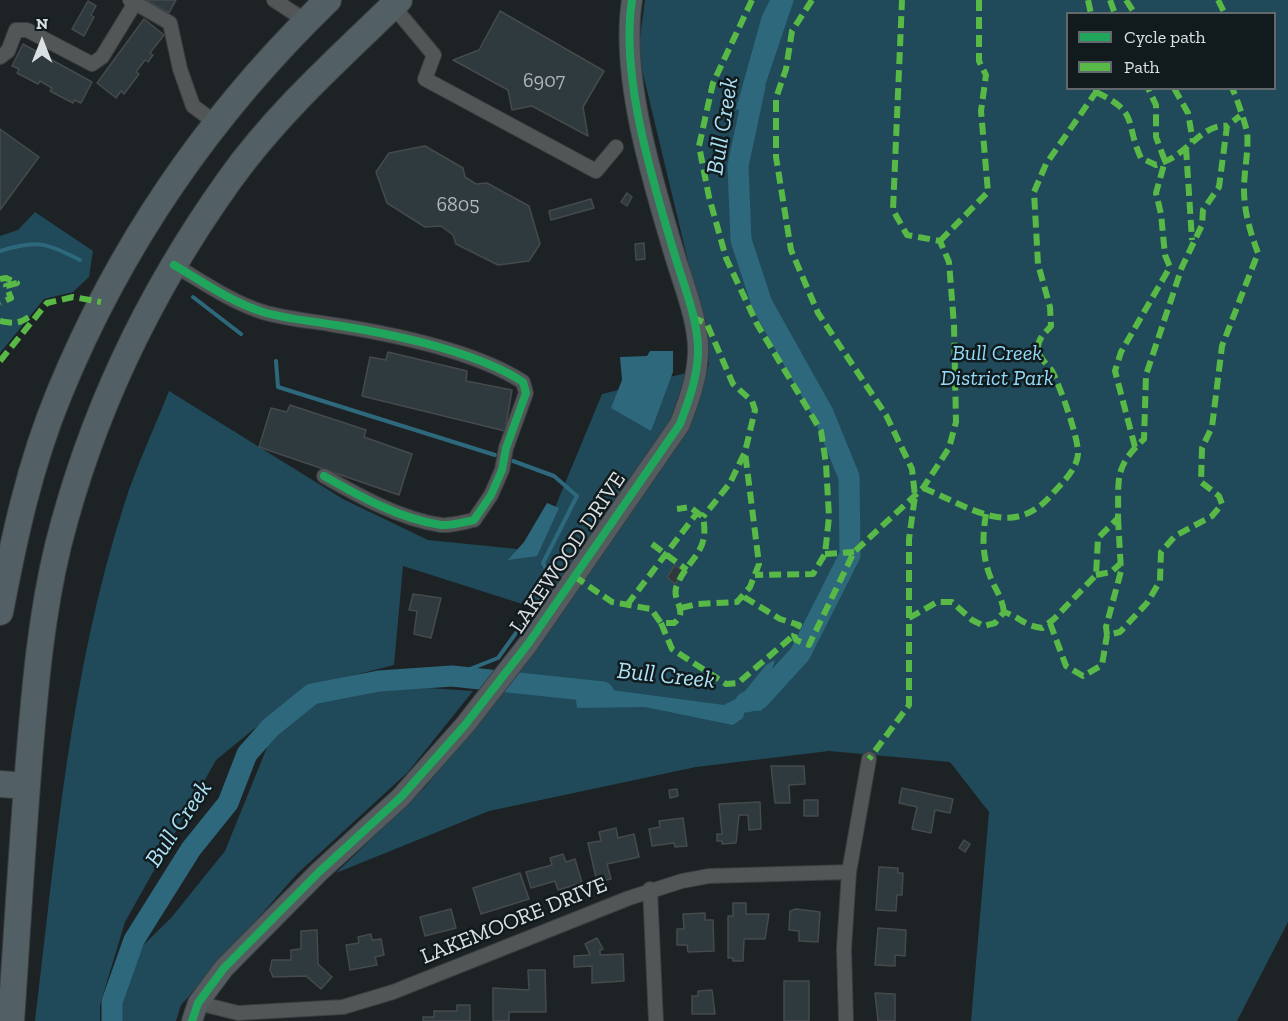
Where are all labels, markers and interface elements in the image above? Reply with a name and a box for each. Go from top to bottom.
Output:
north arrow [12,12,72,72]
legend [1066,12,1276,90]
text: N [36,14,48,33]
text: Cycle path [1124,26,1206,48]
text: Path [1124,56,1160,78]
house number: 6907 [523,69,565,93]
water label: Bull Creek [701,75,745,177]
house number: 6805 [436,193,480,217]
park label: Bull Creek District Park [940,341,1054,392]
street label: LAKEWOOD DRIVE [504,467,632,639]
water label: Bull Creek [616,657,716,695]
water label: Bull Creek [140,775,218,873]
street label: LAKEMOORE DRIVE [417,872,611,970]

